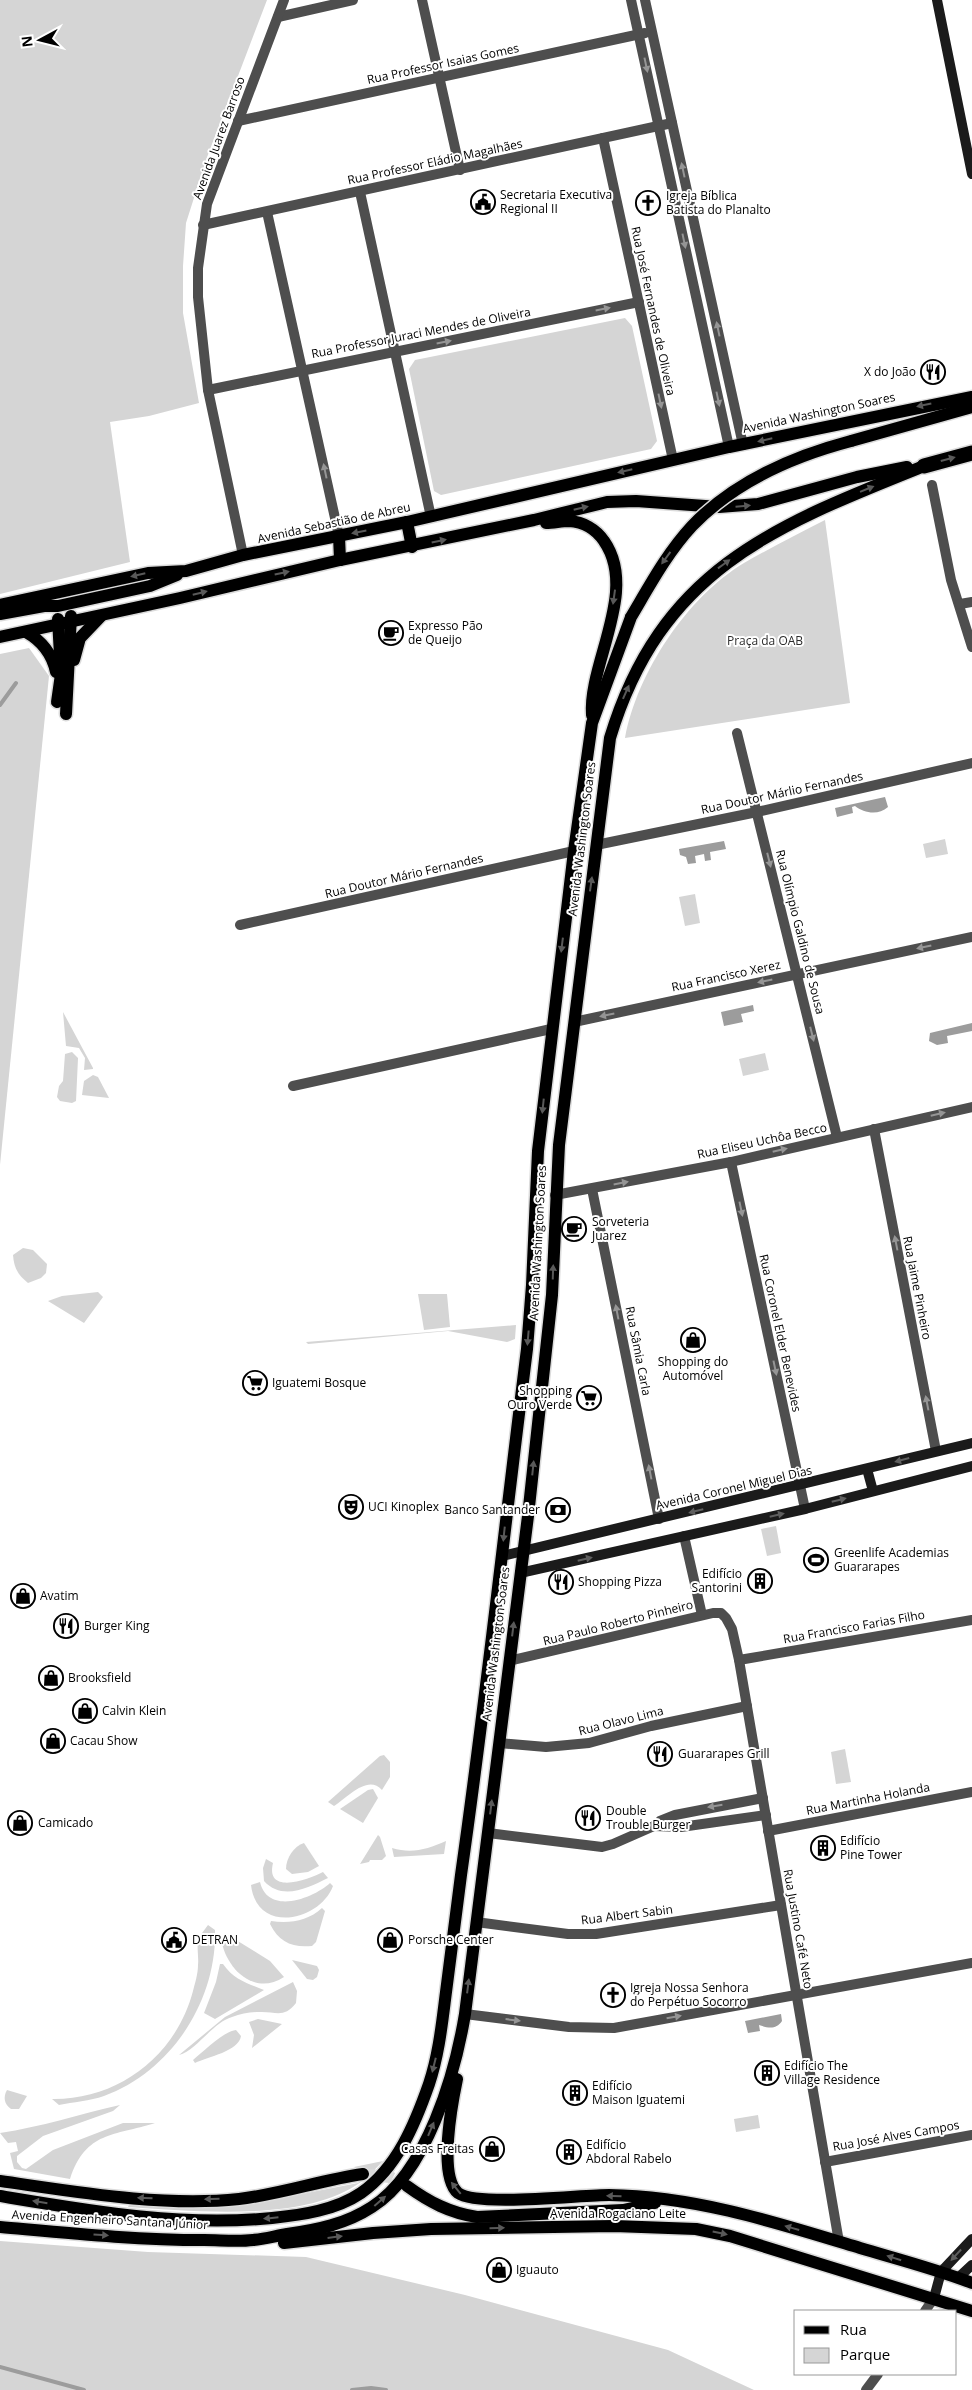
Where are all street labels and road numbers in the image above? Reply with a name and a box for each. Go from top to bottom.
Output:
street label: Rua Professor Isaias Gomes [365,39,521,88]
street label: Avenida Juarez Barroso [188,74,249,202]
street label: Rua Professor Eládio Magalhães [346,135,524,188]
street label: Rua José Fernandes de Oliveira [627,225,680,397]
street label: Rua Professor Juraci Mendes de Oliveira [310,303,532,362]
street label: Avenida Washington Soares [741,388,897,437]
street label: Avenida Sebastião de Abreu [256,498,412,547]
street label: Avenida Washington Soares [564,761,599,917]
street label: Rua Doutor Márlio Fernandes [699,767,865,818]
street label: Rua Olímpio Galdino de Sousa [772,848,829,1016]
street label: Rua Doutor Mário Fernandes [323,849,485,902]
street label: Rua Francisco Xerez [670,956,782,995]
street label: Rua Eliseu Uchôa Becco [695,1118,828,1163]
street label: Avenida Washington Soares [525,1165,550,1321]
street label: Rua Jaime Pinheiro [899,1235,936,1341]
street label: Rua Coronel Elder Benevides [755,1252,806,1414]
street label: Rua Sâmia Carla [622,1305,655,1397]
street label: Avenida Coronel Miguel Dias [654,1461,814,1514]
street label: Avenida Washington Soares [478,1566,513,1722]
street label: Rua Paulo Roberto Pinheiro [541,1596,695,1649]
street label: Rua Francisco Farias Filho [782,1606,926,1647]
street label: Rua Olavo Lima [577,1702,665,1739]
street label: Rua Martinha Holanda [805,1778,931,1819]
street label: Rua Justino Café Neto [780,1868,817,1990]
street label: Rua Albert Sabin [580,1900,674,1929]
street label: Rua José Alves Campos [831,2116,961,2155]
street label: Avenida Rogaciano Leite [550,2205,686,2222]
street label: Avenida Engenheiro Santana Júnior [11,2206,209,2233]

